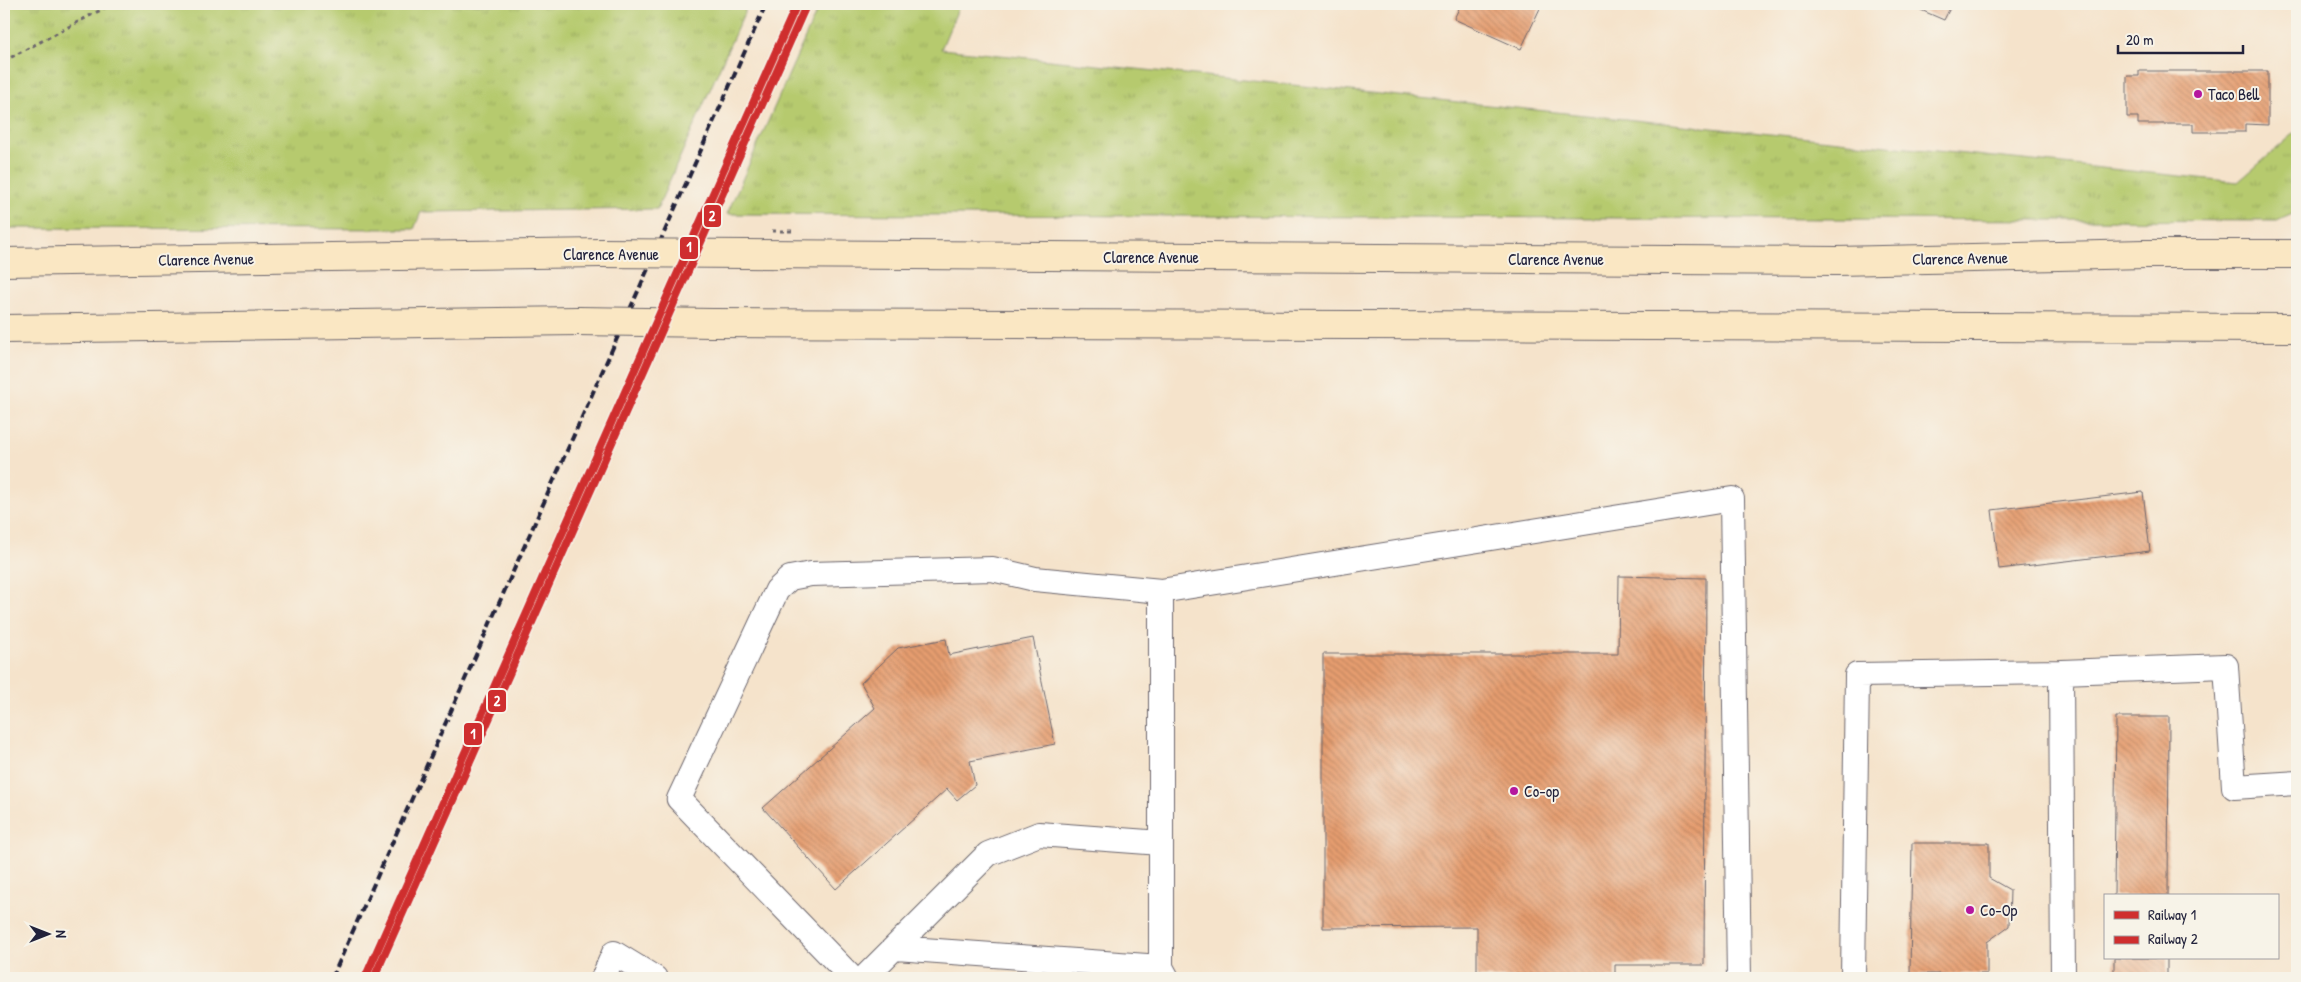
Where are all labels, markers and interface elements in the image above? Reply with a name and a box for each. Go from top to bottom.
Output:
scale bar [2118,22,2244,54]
text: 20 m [2126,29,2153,50]
place label: Taco Bell [2208,83,2260,105]
marker: Taco Bell [2192,88,2204,100]
line badge: 2 [703,204,722,228]
text: 2 [709,206,716,225]
line badge: 1 [679,236,699,260]
text: 1 [686,237,692,256]
street label: Clarence Avenue [563,243,660,265]
street label: Clarence Avenue [1103,246,1200,268]
street label: Clarence Avenue [1912,246,2009,270]
street label: Clarence Avenue [158,247,255,271]
street label: Clarence Avenue [1508,248,1605,270]
line badge: 2 [487,689,507,713]
text: 2 [494,691,501,710]
line badge: 1 [463,722,483,746]
text: 1 [470,724,476,743]
place label: Co-op [1524,780,1559,802]
marker: Co-op [1508,785,1520,797]
legend [2104,894,2278,960]
place label: Co-Op [1980,899,2018,921]
marker: Co-Op [1964,904,1976,916]
text: Railway 1 [2148,904,2196,925]
north arrow [22,910,72,960]
text: Railway 2 [2148,928,2198,949]
text: N [52,930,71,938]

